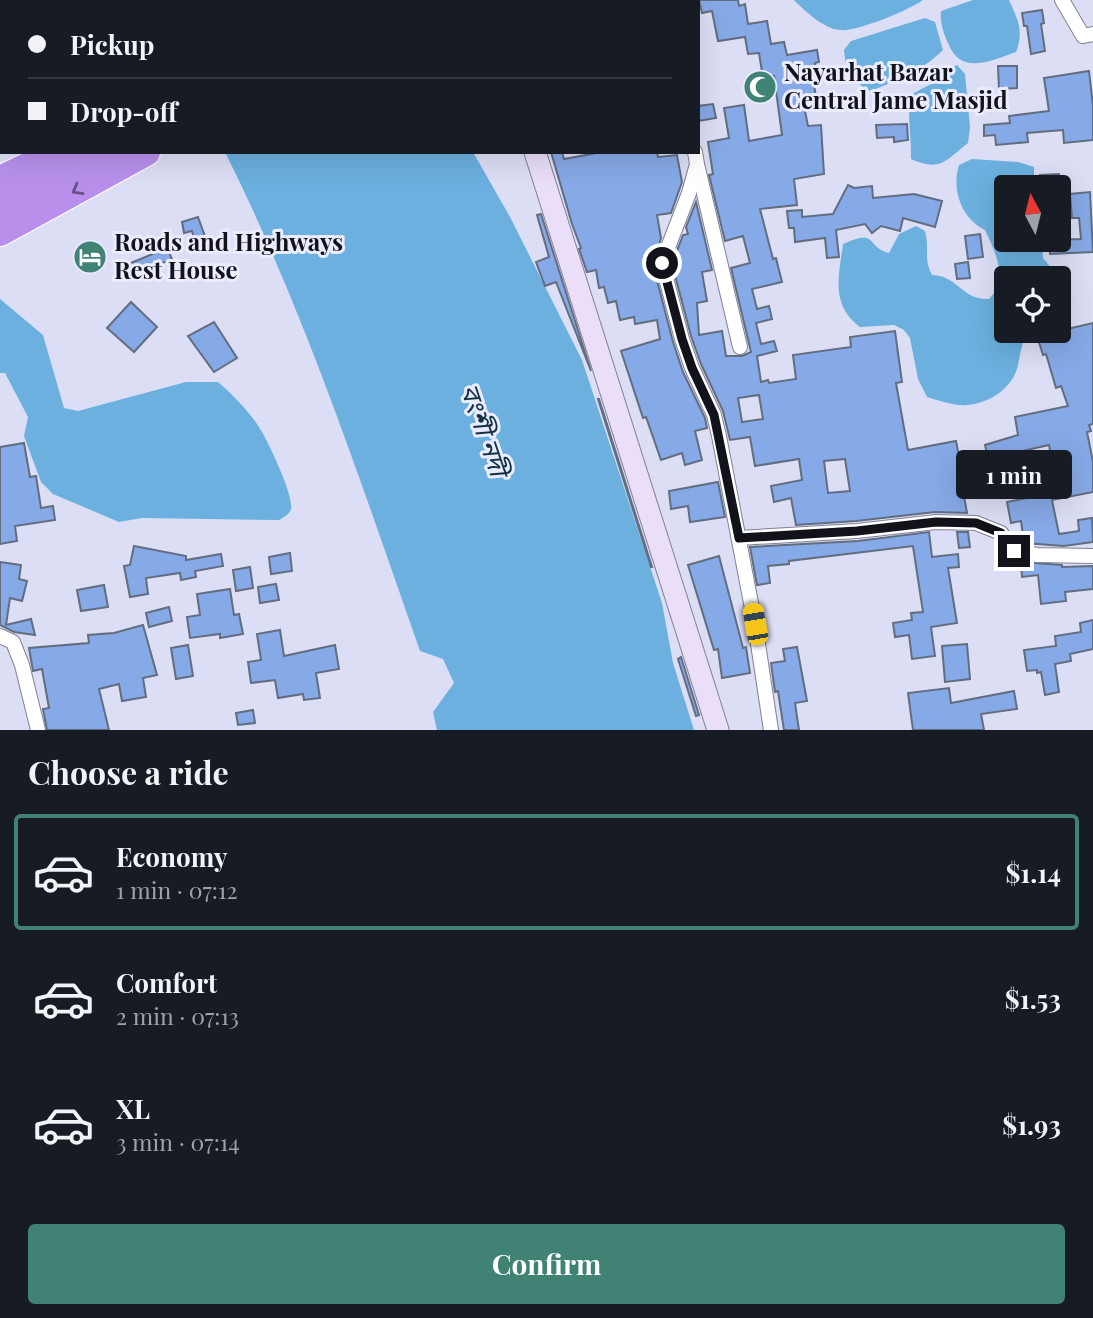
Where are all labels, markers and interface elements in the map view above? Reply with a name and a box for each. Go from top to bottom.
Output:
text: Pickup [70,27,154,62]
place label: Nayarhat Bazar Central Jame Masjid [784,55,1008,115]
mosque icon: Nayarhat Bazar Central Jame Masjid [741,68,779,106]
text: Drop-off [70,94,177,129]
north arrow [994,175,1071,252]
map controls [994,175,1071,343]
one-way arrow [72,182,84,195]
place label: Roads and Highways Rest House [114,225,343,285]
hotel icon: Roads and Highways Rest House [71,238,109,276]
route start [646,247,678,279]
button: locate [994,266,1071,343]
water label: বংশী নদী [453,379,519,485]
callout: 1 min [956,449,1072,498]
text: 1 min [986,459,1042,490]
route end [998,535,1030,567]
car [742,601,769,647]
text: Choose a ride [28,750,229,793]
text: Economy [116,839,227,874]
icon: car [32,841,95,904]
text: $1.14 [1005,855,1061,890]
text: 1 min · 07:12 [116,874,237,905]
text: Comfort [116,965,217,1000]
icon: car [32,967,95,1030]
text: $1.53 [1005,981,1061,1016]
text: 2 min · 07:13 [116,1000,239,1031]
text: XL [116,1091,150,1126]
icon: car [32,1093,95,1156]
text: $1.93 [1002,1107,1061,1142]
text: 3 min · 07:14 [116,1126,240,1157]
button: Confirm [28,1224,1065,1304]

